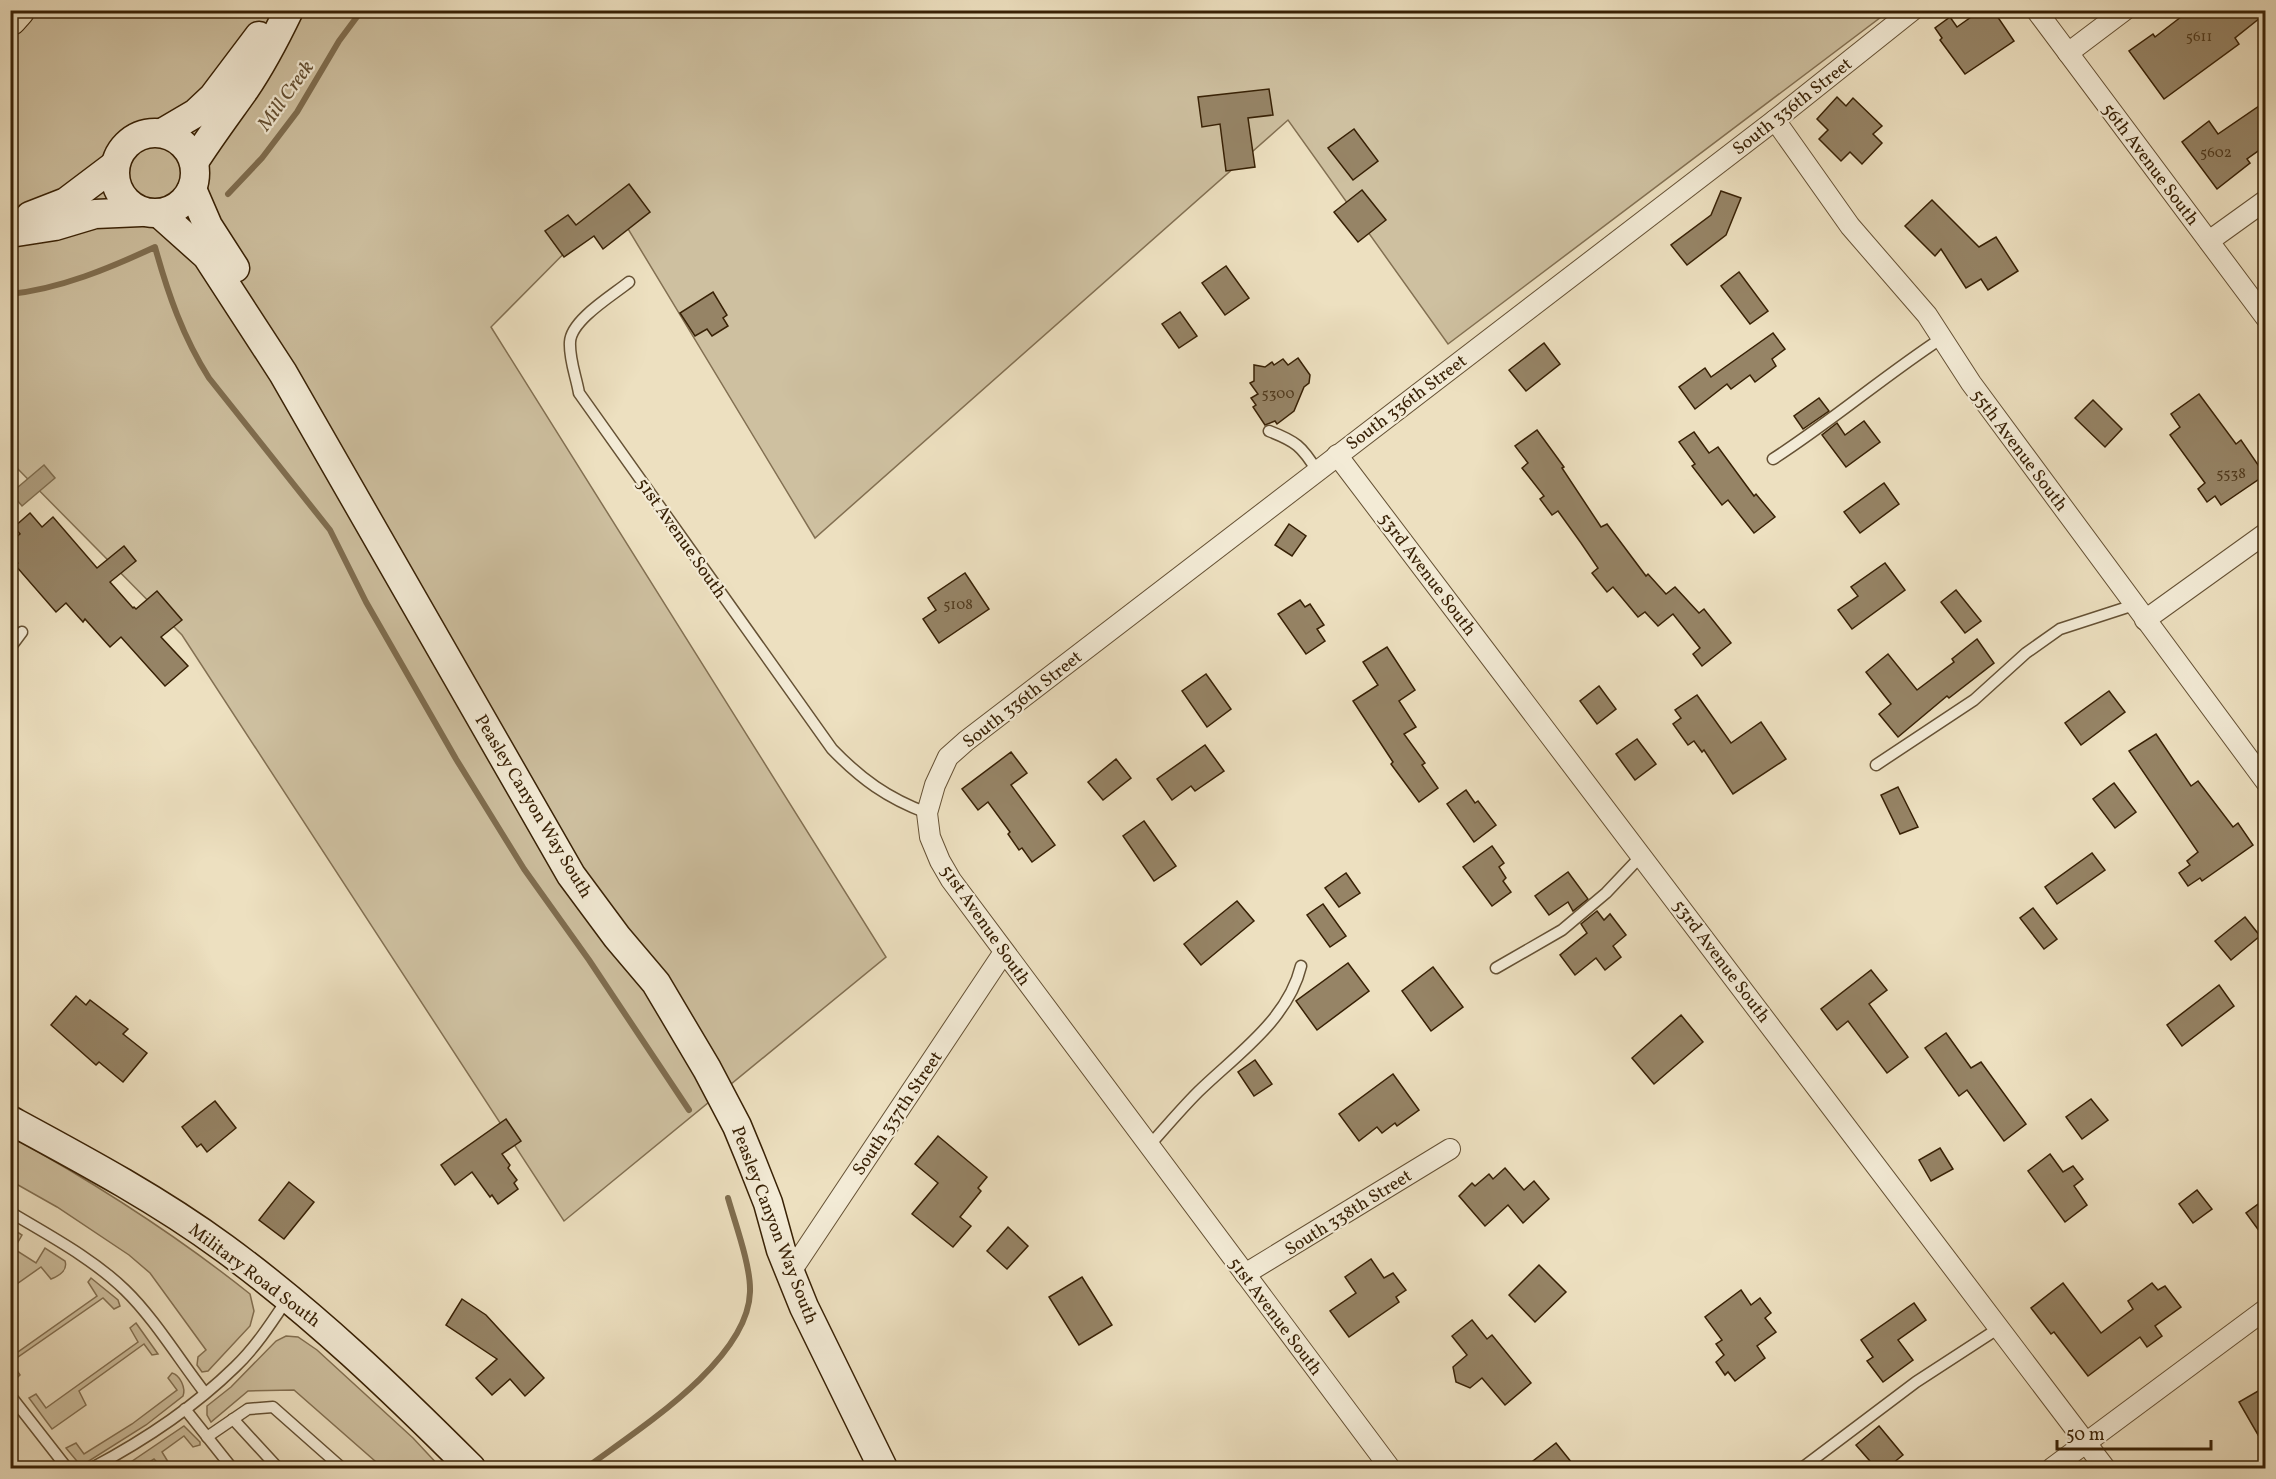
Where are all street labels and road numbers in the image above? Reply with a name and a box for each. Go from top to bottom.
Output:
street label: South 336th Street [1728,53,1858,162]
street label: 56th Avenue South [2095,98,2204,232]
street label: South 336th Street [1341,349,1473,457]
street label: 55th Avenue South [1965,385,2073,517]
street label: 51st Avenue South [630,473,732,605]
street label: 53rd Avenue South [1372,508,1482,642]
street label: South 336th Street [958,646,1088,755]
street label: Peasley Canyon Way South [468,710,598,904]
street label: 51st Avenue South [934,860,1036,992]
street label: 53rd Avenue South [1666,895,1776,1029]
street label: South 337th Street [847,1047,949,1181]
street label: Peasley Canyon Way South [724,1123,823,1328]
street label: South 338th Street [1280,1164,1417,1262]
street label: Military Road South [183,1218,326,1334]
street label: 51st Avenue South [1222,1252,1328,1382]

